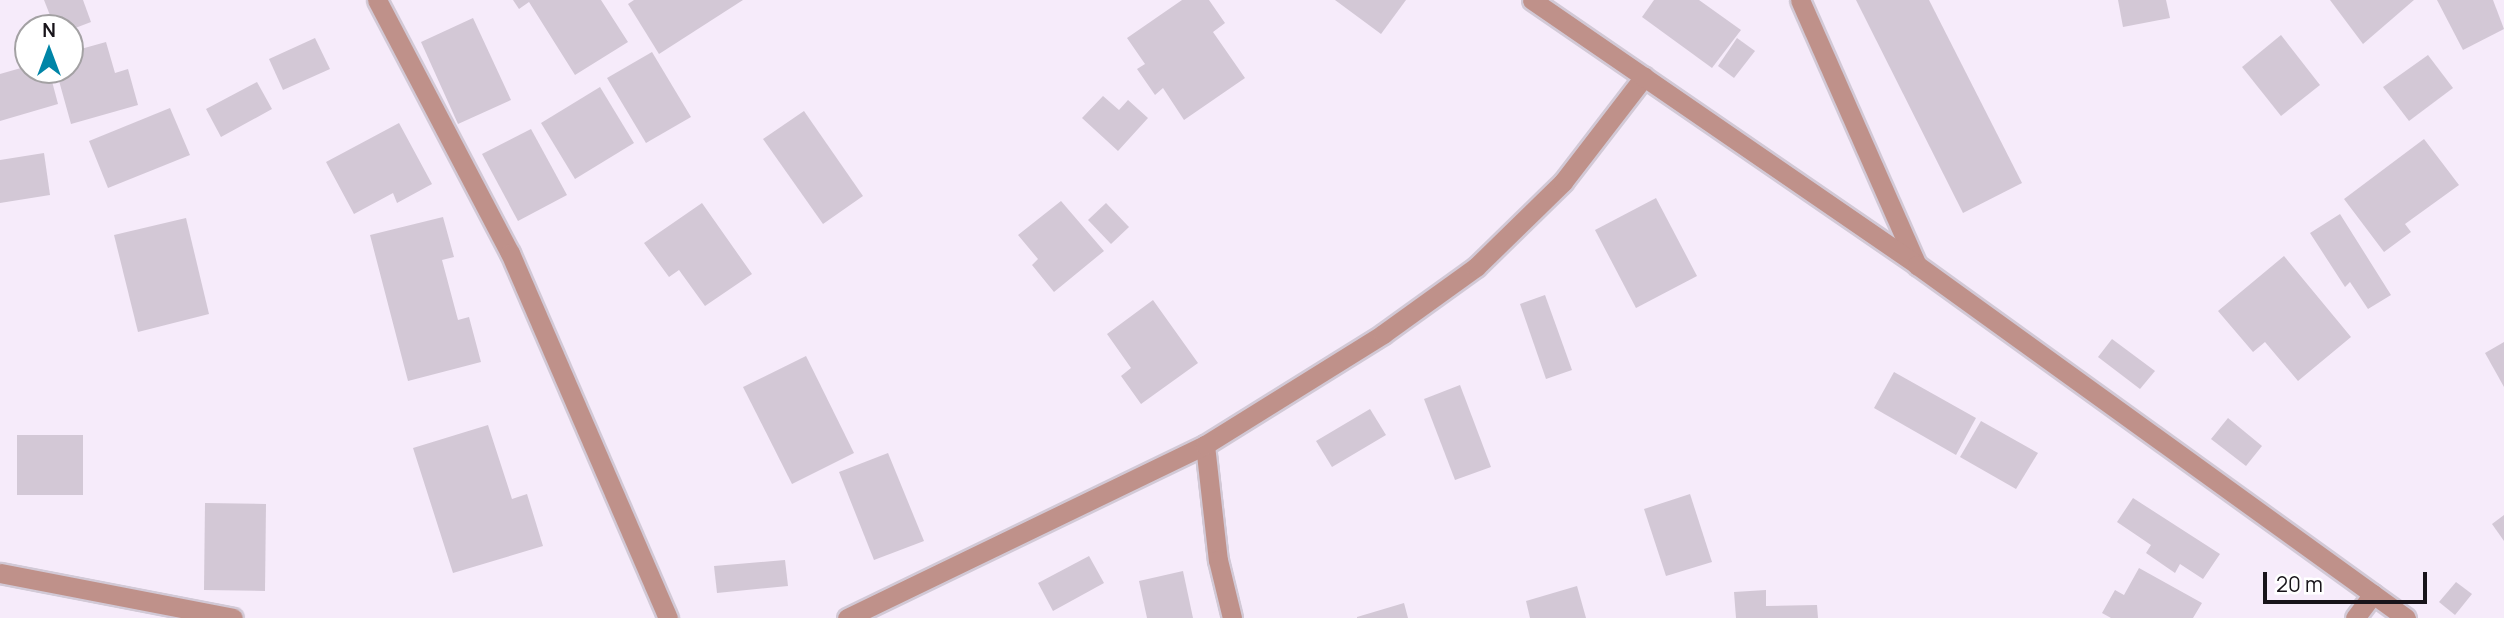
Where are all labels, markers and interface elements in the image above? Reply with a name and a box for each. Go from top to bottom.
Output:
north arrow [14,14,84,84]
text: N [42,17,56,43]
scale bar [2266,558,2430,602]
text: 20 m [2276,570,2323,598]

